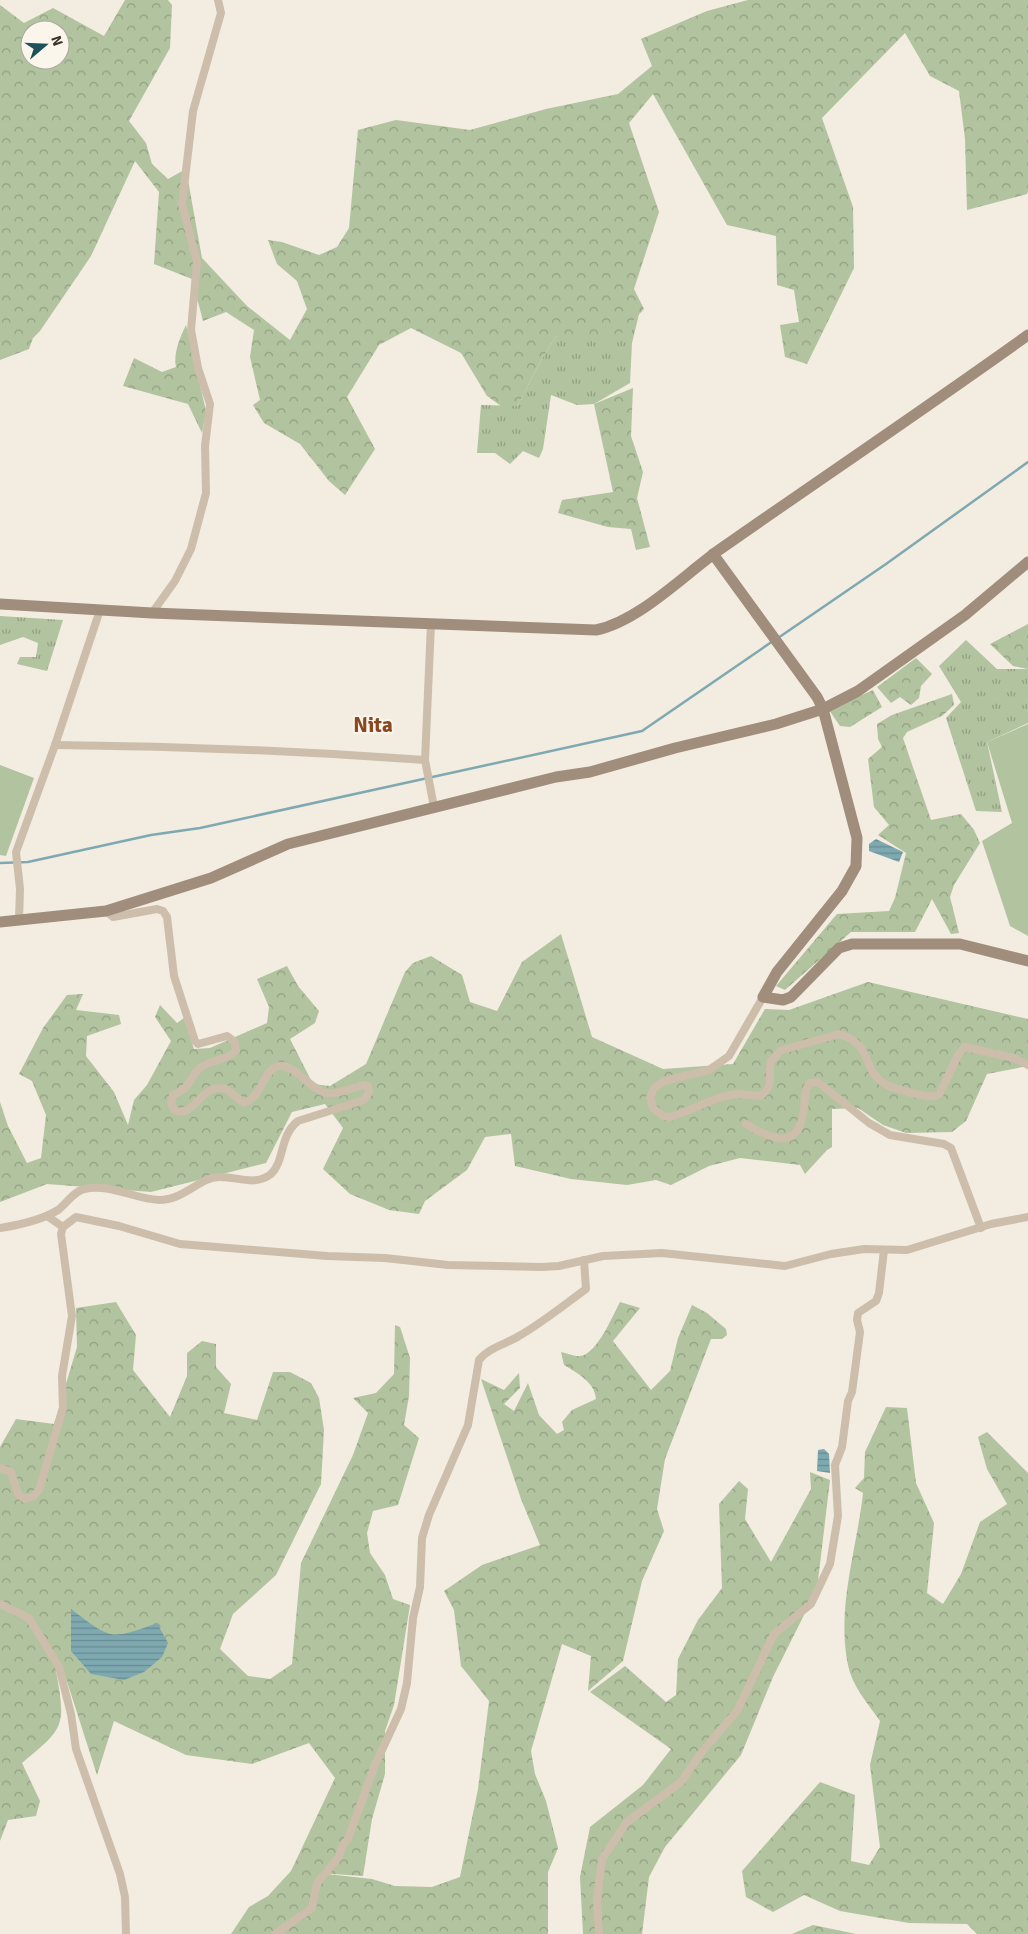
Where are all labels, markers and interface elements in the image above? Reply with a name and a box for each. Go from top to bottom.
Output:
north arrow [20,20,70,70]
text: N [47,34,66,48]
district label: Nita [353,712,393,738]

